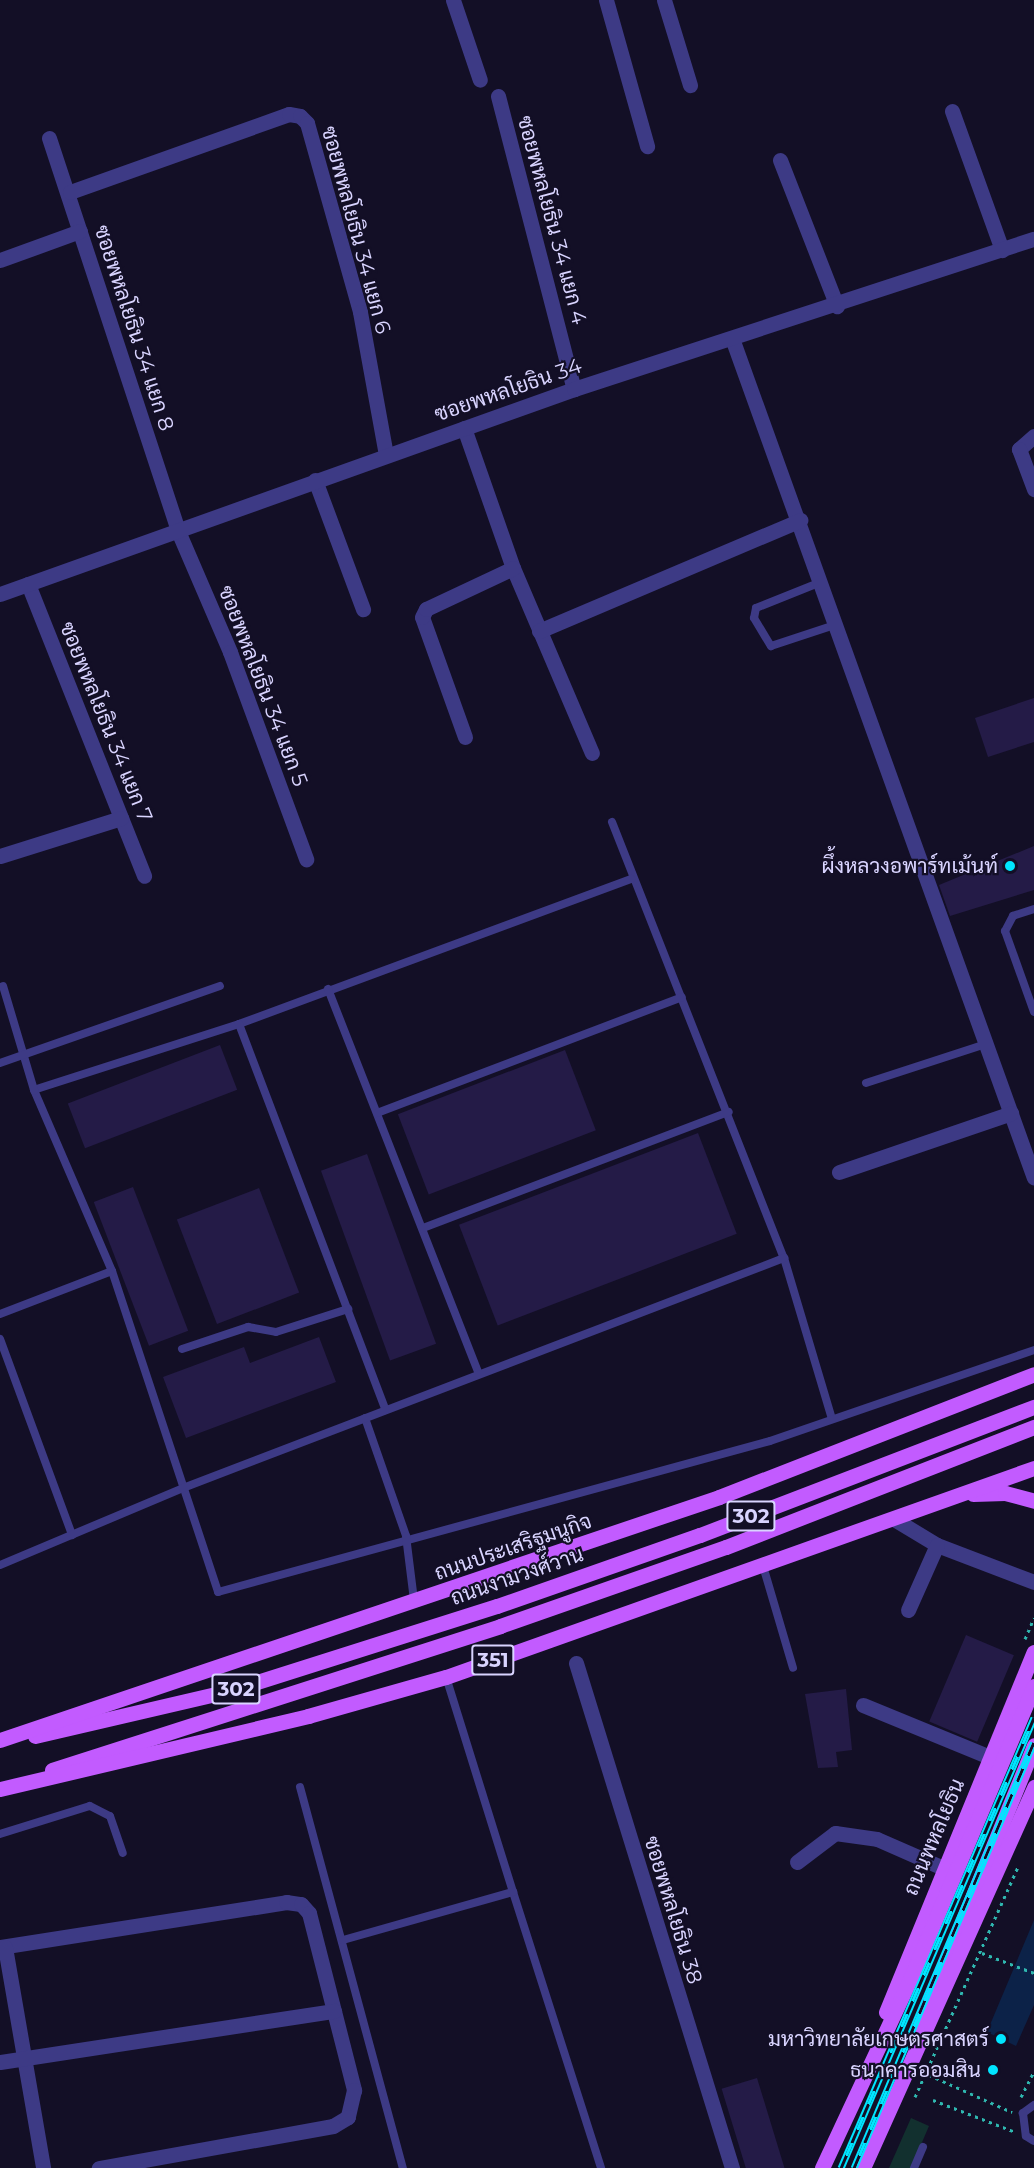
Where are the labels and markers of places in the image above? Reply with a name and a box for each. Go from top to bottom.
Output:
place label: ผึ้งหลวงอพาร์ทเม้นท์ [821,853,998,879]
marker: ผึ้งหลวงอพาร์ทเม้นท์ [1003,859,1017,873]
place label: มหาวิทยาลัยเกษตรศาสตร์ [768,2026,989,2052]
marker: มหาวิทยาลัยเกษตรศาสตร์ [994,2032,1008,2046]
place label: ธนาคารออมสิน [850,2057,981,2083]
marker: ธนาคารออมสิน [986,2063,1000,2077]

